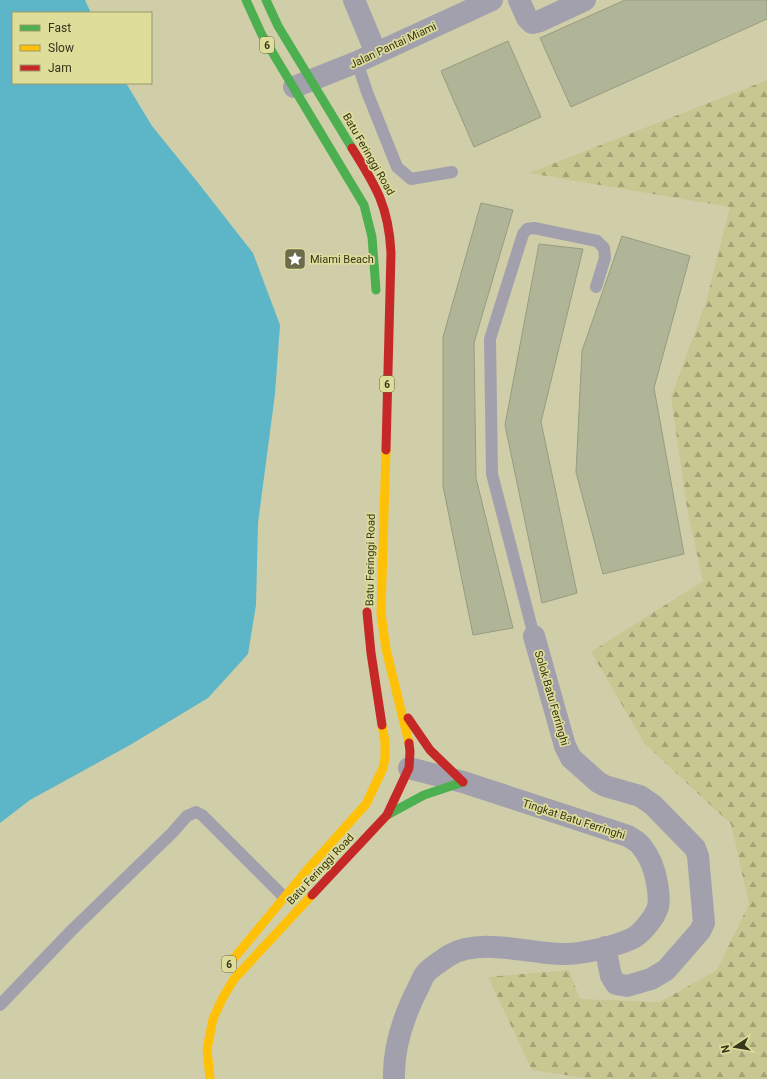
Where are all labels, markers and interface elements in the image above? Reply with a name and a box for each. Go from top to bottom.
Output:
legend [12,12,152,84]
street label: Jalan Pantai Miami [348,20,439,71]
text: Fast [48,21,71,35]
road number: 6 [260,37,274,53]
text: Slow [48,41,74,55]
text: Jam [48,61,72,75]
street label: Batu Feringgi Road [340,111,397,198]
place icon: Miami Beach [282,246,308,272]
place label: Miami Beach [310,253,374,266]
road number: 6 [380,376,394,392]
street label: Batu Feringgi Road [363,514,378,606]
street label: Solok Batu Ferringhi [532,649,571,747]
street label: Tingkat Batu Ferringhi [521,797,627,842]
street label: Batu Feringgi Road [284,831,357,908]
road number: 6 [222,956,236,972]
north arrow [715,1027,755,1067]
text: N [718,1044,733,1054]

